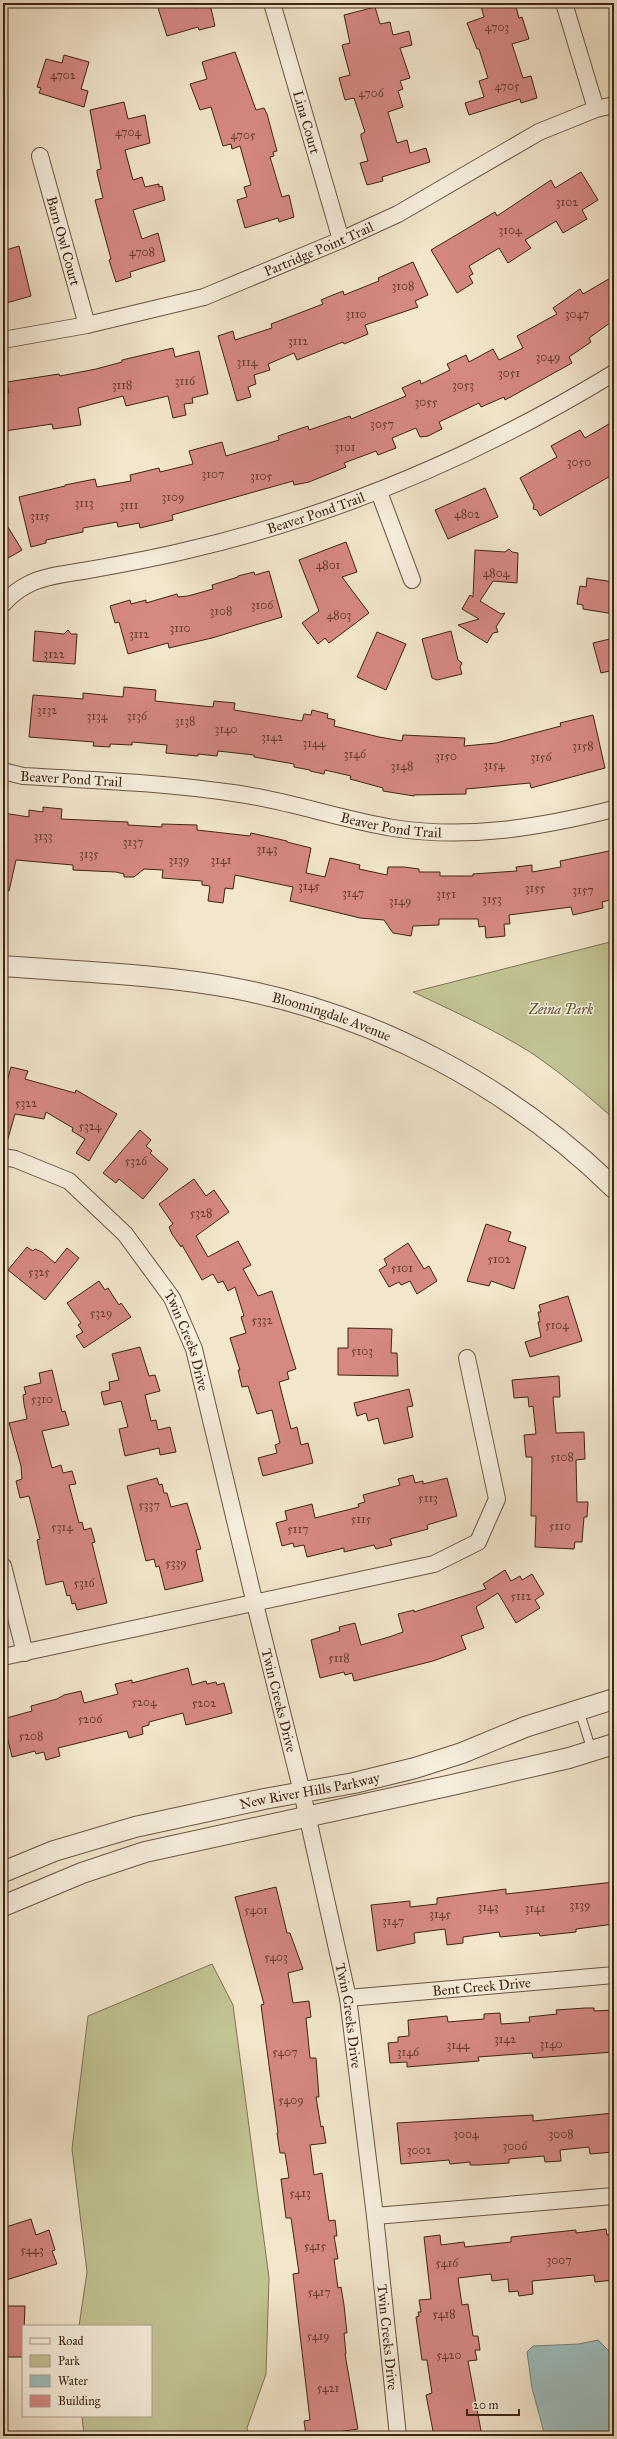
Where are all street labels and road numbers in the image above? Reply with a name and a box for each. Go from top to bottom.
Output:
street label: Lina Court [289,88,324,156]
street label: Barn Owl Court [43,194,84,287]
street label: Partridge Point Trail [261,218,376,280]
street label: Beaver Pond Trail [265,488,367,537]
street label: Beaver Pond Trail [20,767,123,790]
street label: Beaver Pond Trail [339,808,442,841]
street label: Bloomingdale Avenue [270,988,394,1045]
street label: Twin Creeks Drive [160,1286,212,1393]
street label: Twin Creeks Drive [258,1647,300,1754]
street label: New River Hills Parkway [238,1768,382,1813]
street label: Twin Creeks Drive [332,1961,365,2069]
street label: Bent Creek Drive [432,1974,532,1999]
street label: Twin Creeks Drive [374,2283,402,2391]

